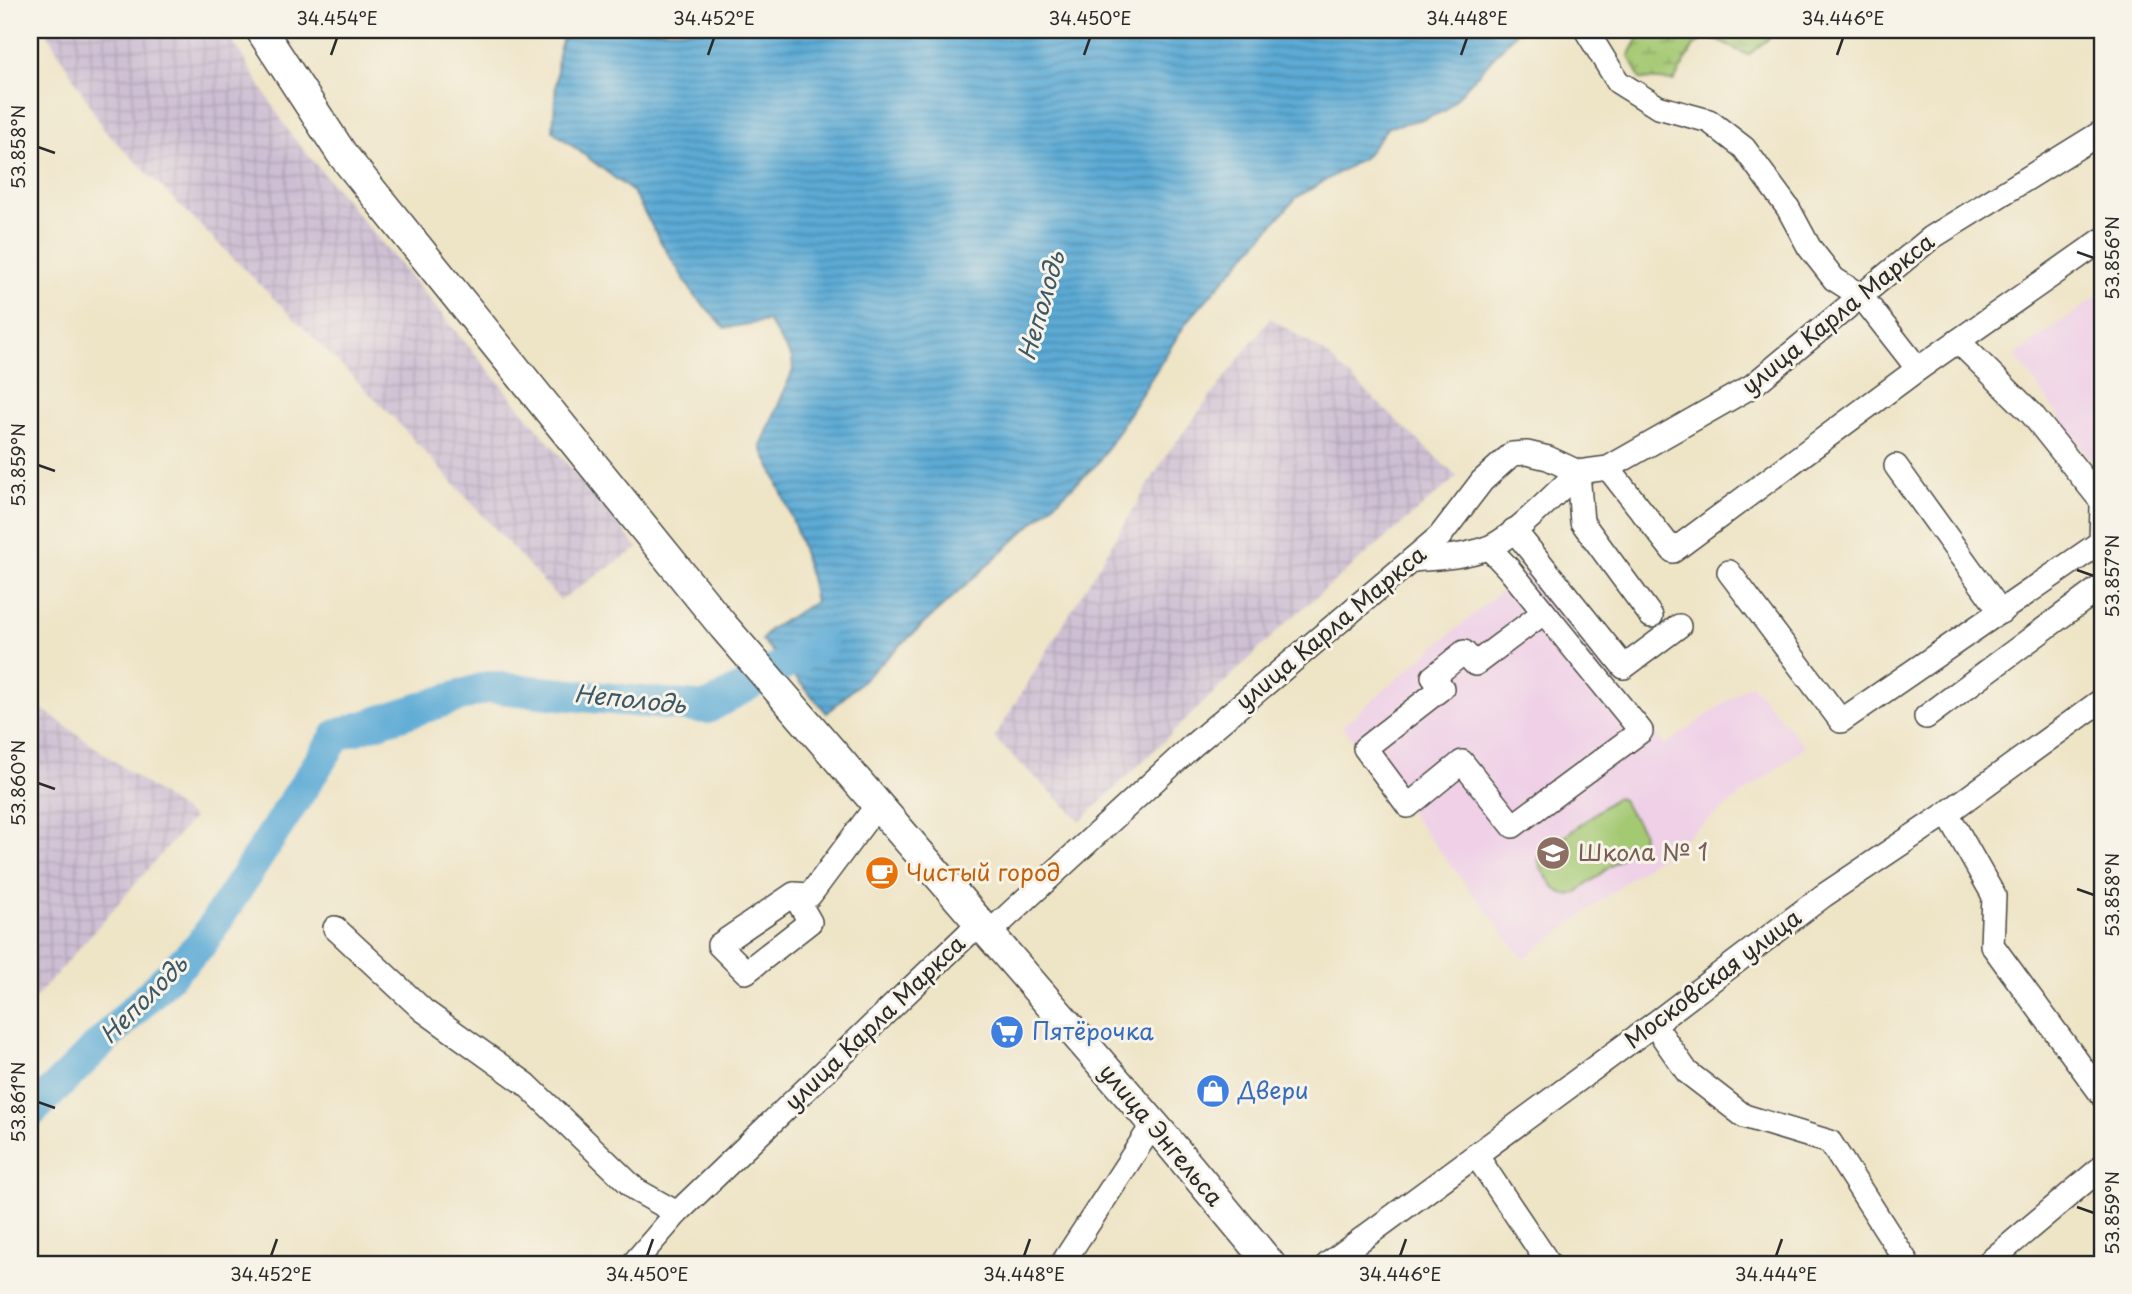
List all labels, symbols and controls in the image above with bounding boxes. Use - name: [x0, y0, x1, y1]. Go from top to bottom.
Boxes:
- text: 34.454°E: [296, 4, 378, 31]
- text: 34.452°E: [673, 4, 755, 31]
- text: 34.450°E: [1048, 4, 1132, 31]
- text: 34.448°E: [1426, 4, 1508, 31]
- text: 34.446°E: [1802, 4, 1884, 31]
- text: 53.858°N: [4, 105, 31, 189]
- text: 53.856°N: [2098, 216, 2125, 300]
- street label: улица Карла Маркса: [1733, 223, 1942, 402]
- water label: Неполодь: [1007, 245, 1073, 364]
- text: 53.859°N: [4, 423, 31, 507]
- text: 53.857°N: [2098, 534, 2125, 618]
- street label: улица Карла Маркса: [1227, 536, 1434, 717]
- water label: Неполодь: [573, 674, 689, 722]
- text: 53.860°N: [4, 740, 31, 826]
- school or university icon: Школа № 1: [1534, 834, 1572, 872]
- place label: Школа № 1: [1578, 834, 1708, 869]
- text: 53.858°N: [2098, 853, 2125, 937]
- cafe icon: Чистый город: [863, 854, 901, 892]
- place label: Чистый город: [906, 854, 1060, 889]
- street label: Московская улица: [1616, 899, 1808, 1056]
- street label: улица Карла Маркса: [776, 926, 973, 1118]
- water label: Неполодь: [90, 945, 196, 1051]
- supermarket icon: Пятёрочка: [988, 1013, 1026, 1051]
- place label: Пятёрочка: [1032, 1013, 1154, 1048]
- street label: улица Энгельса: [1092, 1055, 1233, 1214]
- text: 53.861°N: [4, 1061, 31, 1143]
- shop icon: Двери: [1194, 1072, 1232, 1110]
- place label: Двери: [1237, 1072, 1309, 1107]
- text: 53.859°N: [2098, 1171, 2125, 1255]
- text: 34.452°E: [230, 1260, 312, 1287]
- text: 34.450°E: [605, 1260, 689, 1287]
- text: 34.448°E: [983, 1260, 1065, 1287]
- text: 34.446°E: [1359, 1260, 1441, 1287]
- text: 34.444°E: [1735, 1260, 1817, 1287]

